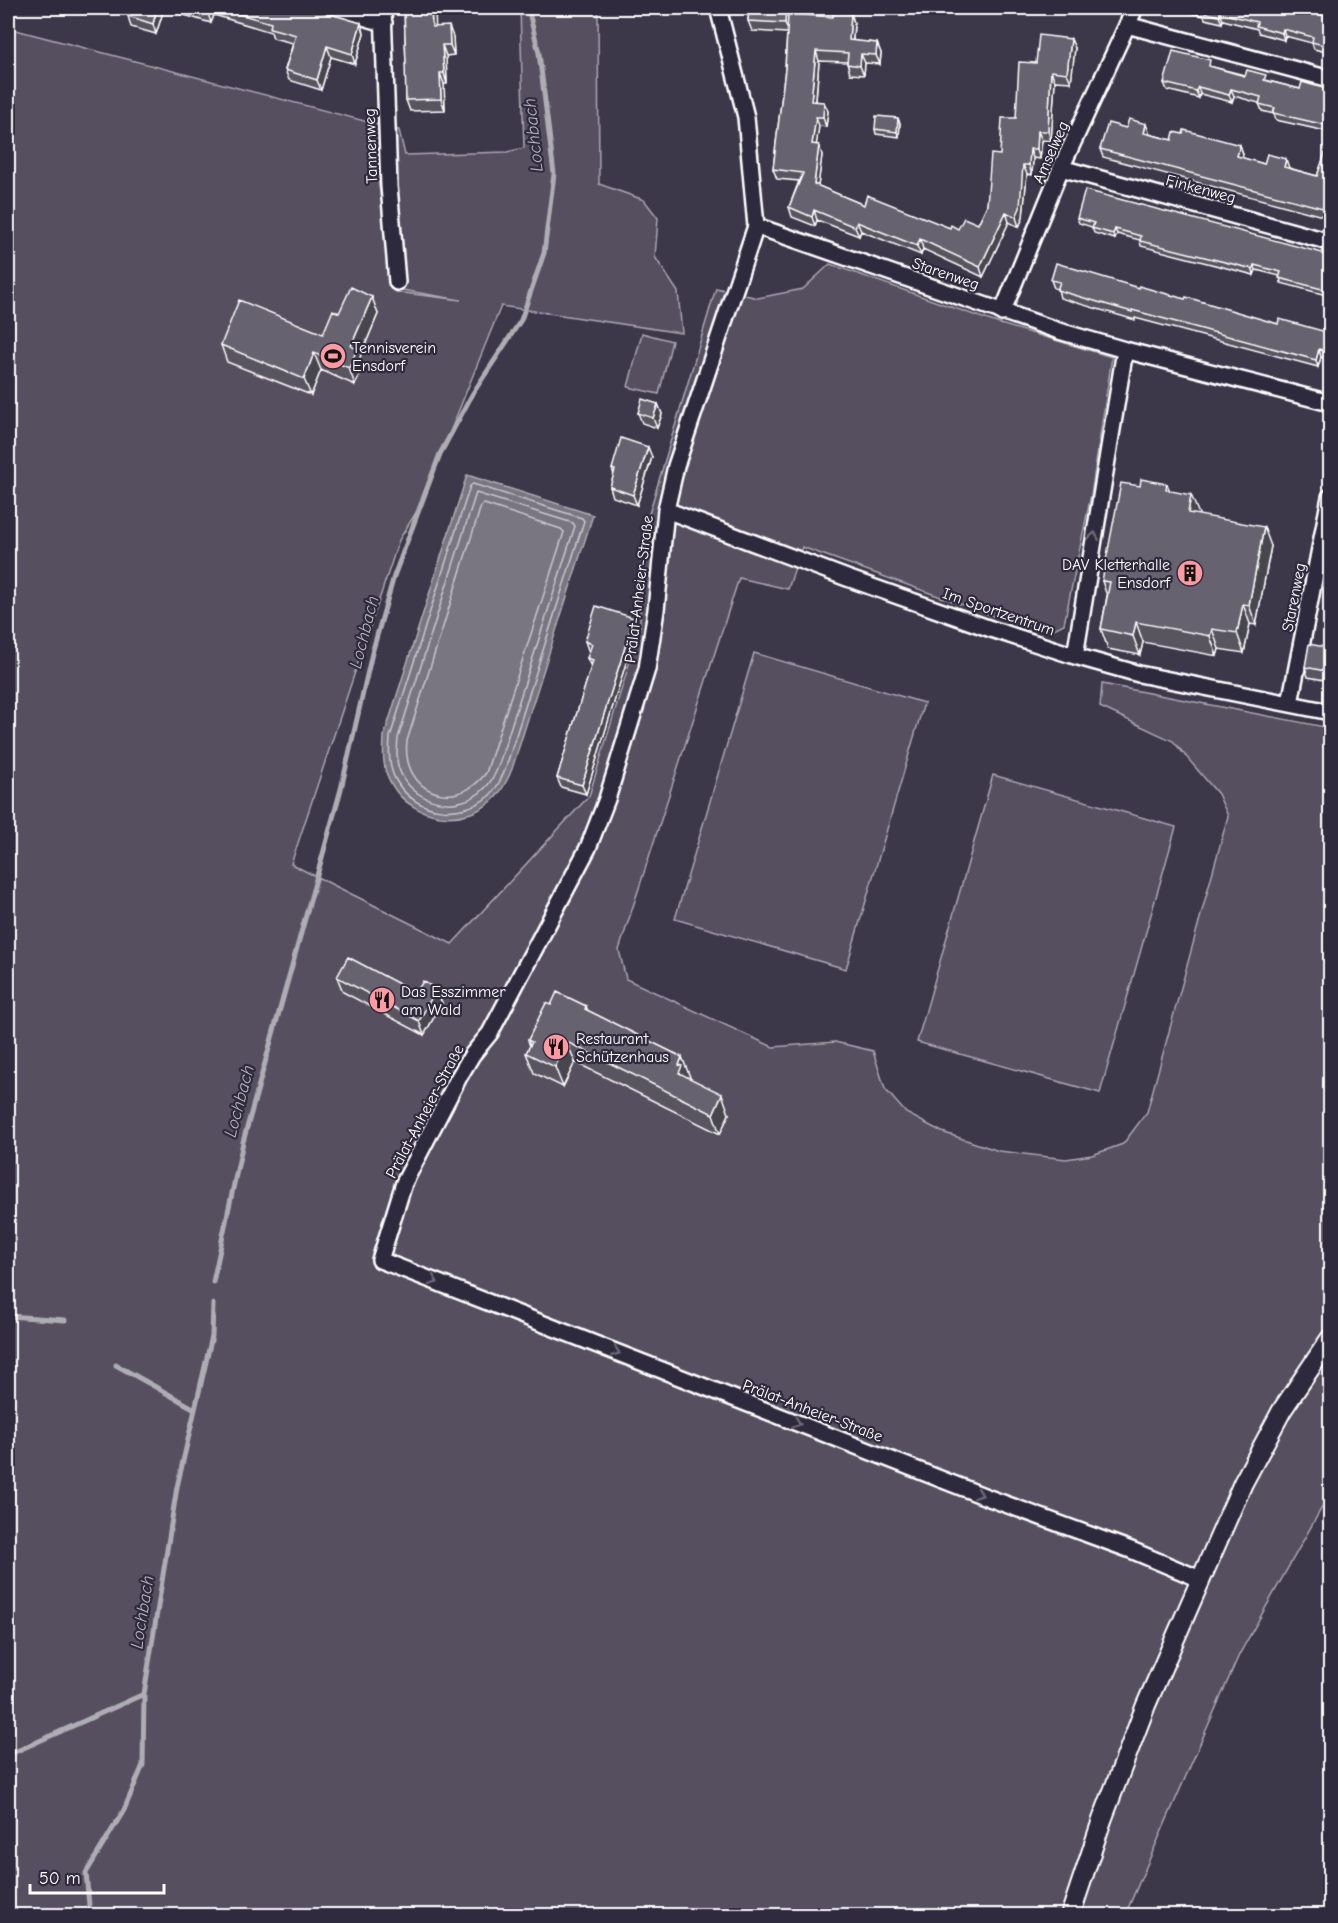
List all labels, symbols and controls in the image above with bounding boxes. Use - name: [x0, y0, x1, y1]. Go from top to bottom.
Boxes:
- water label: Lochbach: [519, 97, 548, 173]
- street label: Tannenweg: [361, 108, 381, 184]
- street label: Amselweg: [1029, 118, 1073, 186]
- street label: Finkenweg: [1164, 171, 1238, 207]
- street label: Starenweg: [910, 254, 982, 294]
- place label: Tennisverein Ensdorf: [352, 339, 436, 375]
- sports icon: Tennisverein Ensdorf: [318, 341, 348, 371]
- street label: Prälat-Anheier-Straße: [621, 514, 657, 664]
- one-way arrow: [1087, 531, 1099, 540]
- place label: DAV Kletterhalle Ensdorf: [1062, 556, 1172, 592]
- building icon: DAV Kletterhalle Ensdorf: [1175, 558, 1205, 588]
- street label: Starenweg: [1278, 561, 1309, 633]
- street label: Im Sportzentrum: [940, 584, 1057, 640]
- water label: Lochbach: [345, 594, 384, 671]
- place label: Das Esszimmer am Wald: [401, 983, 506, 1019]
- restaurant icon: Das Esszimmer am Wald: [367, 985, 397, 1015]
- place label: Restaurant Schützenhaus: [576, 1030, 669, 1066]
- restaurant icon: Restaurant Schützenhaus: [541, 1032, 571, 1062]
- street label: Prälat-Anheier-Straße: [382, 1042, 468, 1181]
- water label: Lochbach: [220, 1063, 259, 1140]
- one-way arrow: [428, 1274, 439, 1286]
- one-way arrow: [610, 1345, 621, 1357]
- street label: Prälat-Anheier-Straße: [740, 1376, 885, 1446]
- one-way arrow: [791, 1416, 802, 1428]
- one-way arrow: [973, 1487, 984, 1499]
- water label: Lochbach: [126, 1574, 159, 1650]
- scale bar: [30, 1857, 164, 1895]
- text: 50 m: [39, 1868, 81, 1889]

